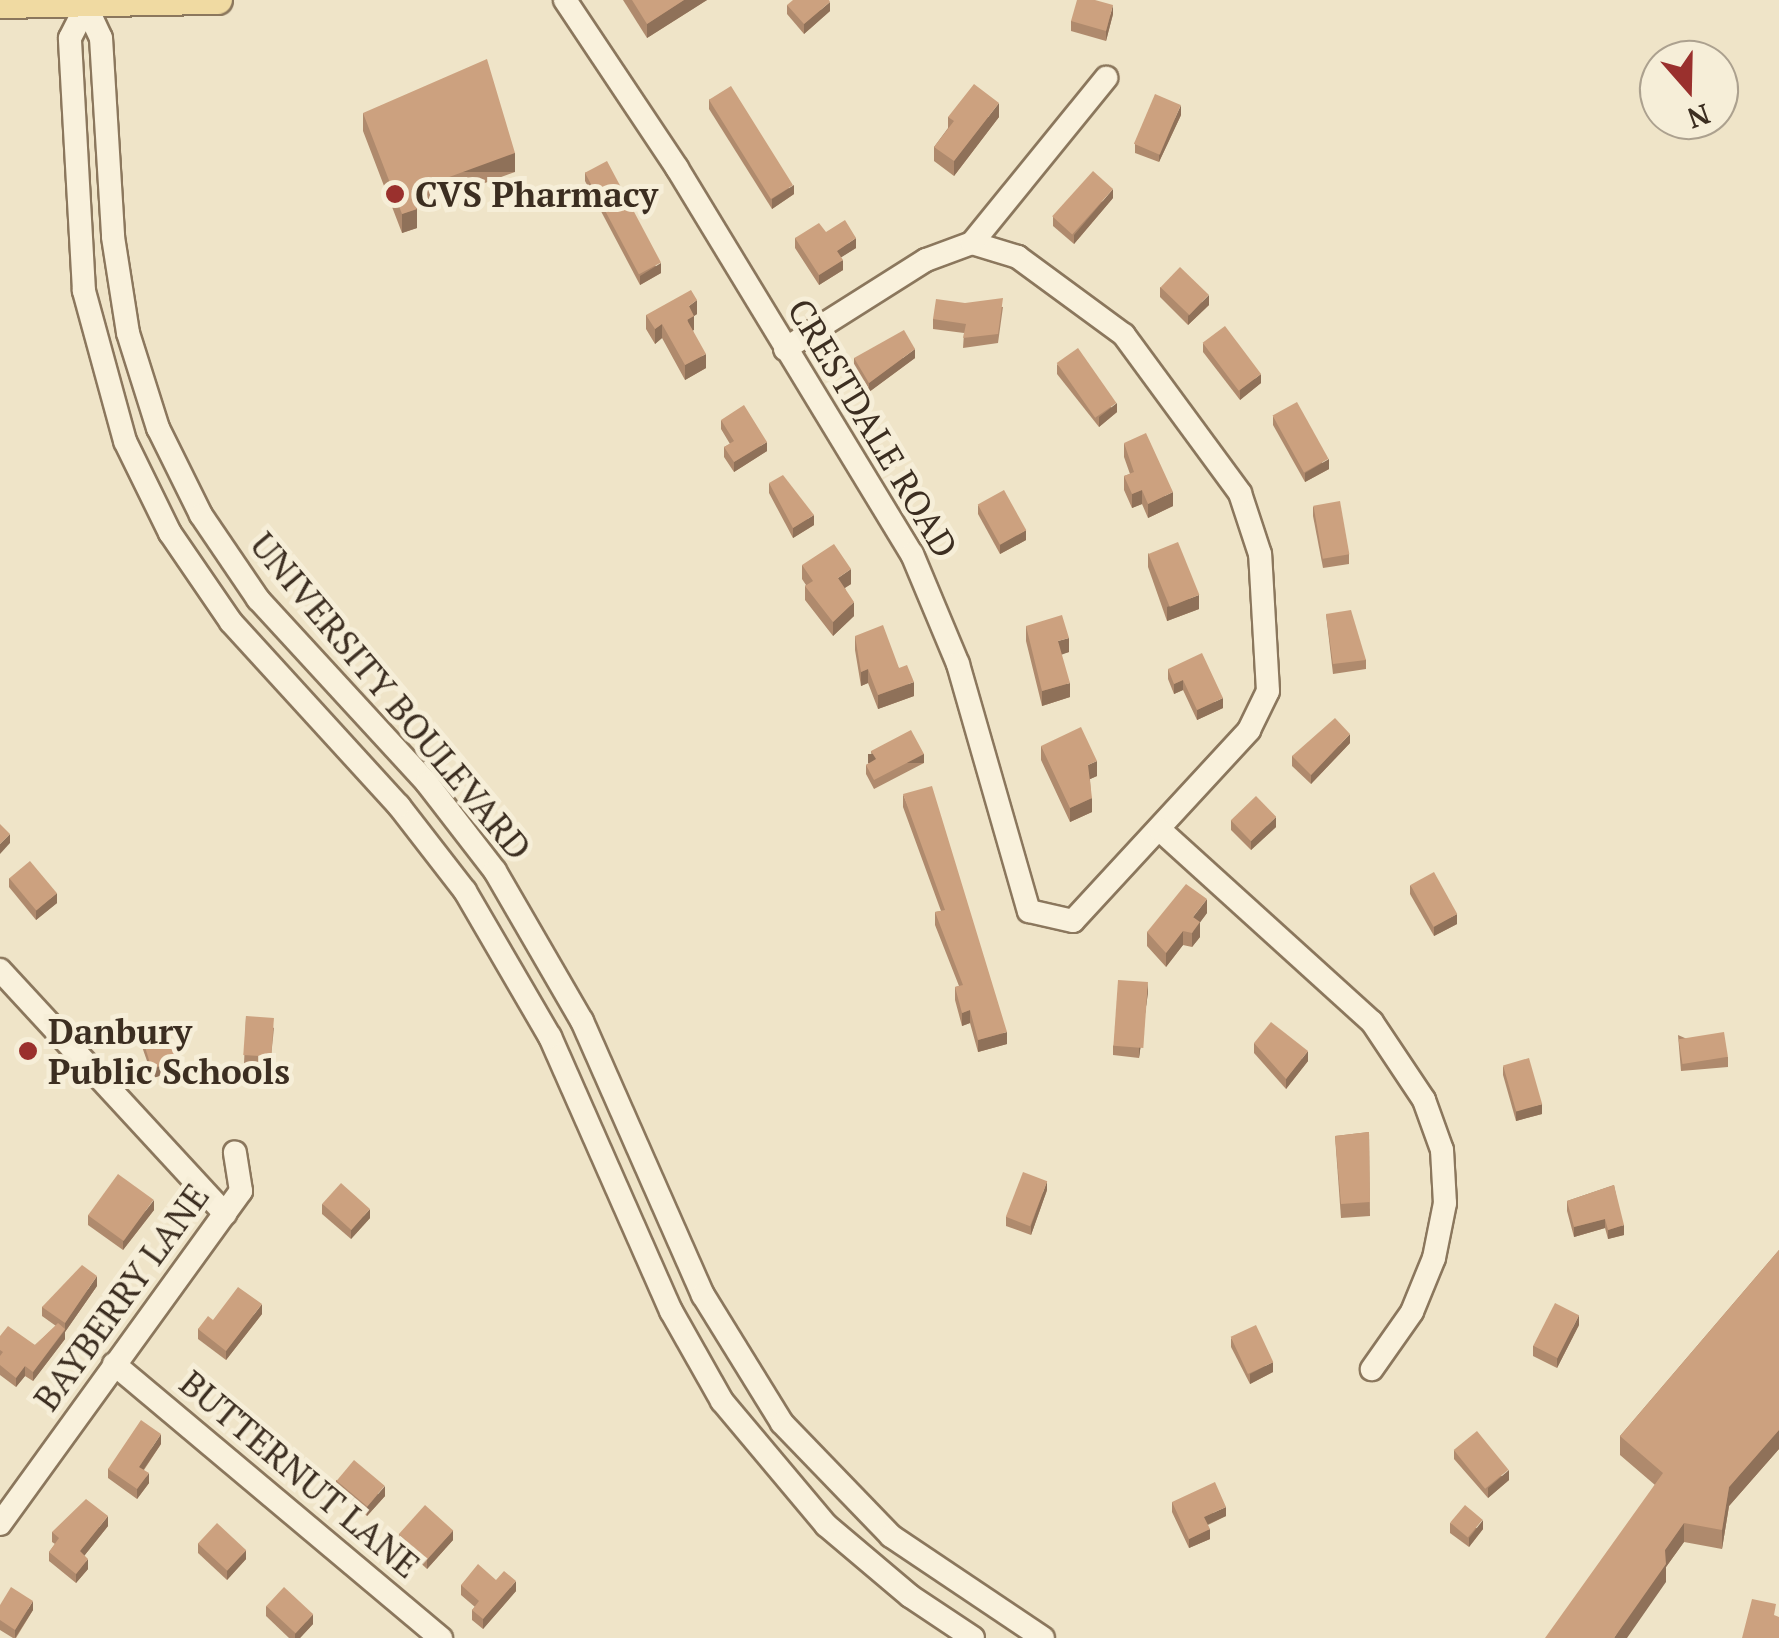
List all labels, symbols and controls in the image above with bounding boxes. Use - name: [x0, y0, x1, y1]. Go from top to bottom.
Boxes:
- north arrow: [1639, 40, 1739, 140]
- text: N: [1682, 96, 1715, 138]
- place label: CVS Pharmacy: [415, 173, 658, 215]
- marker: CVS Pharmacy: [384, 183, 406, 205]
- street label: CRESTDALE ROAD: [779, 291, 967, 565]
- street label: UNIVERSITY BOULEVARD: [242, 524, 540, 868]
- place label: Danbury Public Schools: [48, 1010, 290, 1092]
- marker: Danbury Public Schools: [17, 1040, 39, 1062]
- street label: BAYBERRY LANE: [25, 1176, 217, 1418]
- street label: BUTTERNUT LANE: [172, 1362, 428, 1586]

